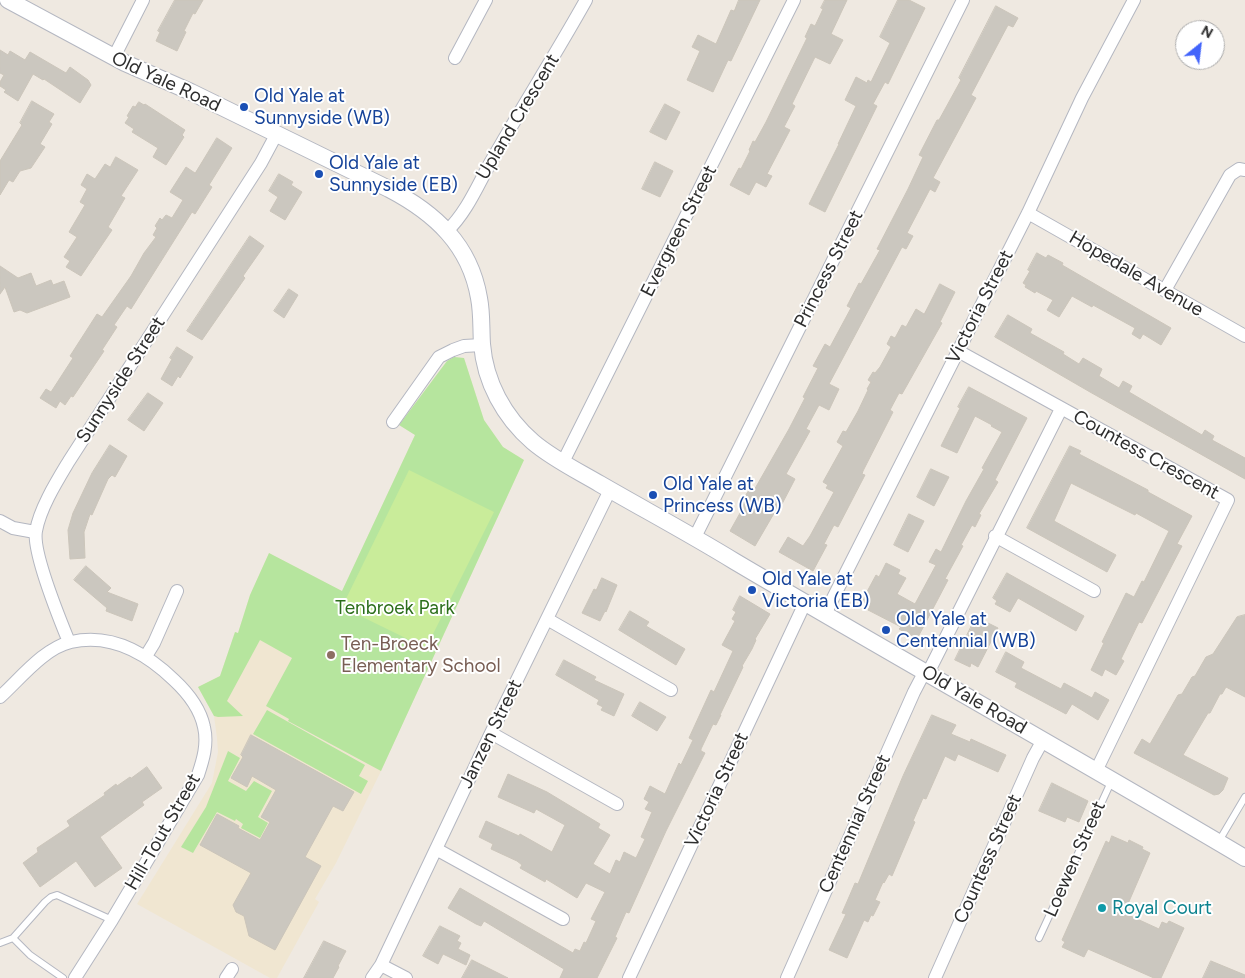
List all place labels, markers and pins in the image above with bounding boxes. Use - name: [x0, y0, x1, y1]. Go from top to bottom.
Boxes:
- place label: Old Yale at Sunnyside (WB): [254, 85, 390, 129]
- marker: Old Yale at Sunnyside (WB): [238, 101, 250, 113]
- place label: Old Yale at Sunnyside (EB): [329, 152, 458, 196]
- marker: Old Yale at Sunnyside (EB): [313, 168, 325, 180]
- place label: Old Yale at Princess (WB): [663, 473, 782, 517]
- marker: Old Yale at Princess (WB): [647, 489, 659, 501]
- place label: Old Yale at Victoria (EB): [762, 568, 869, 612]
- marker: Old Yale at Victoria (EB): [746, 584, 758, 596]
- place label: Old Yale at Centennial (WB): [896, 608, 1036, 652]
- marker: Old Yale at Centennial (WB): [880, 624, 892, 636]
- place label: Ten-Broeck Elementary School: [341, 633, 501, 677]
- marker: Ten-Broeck Elementary School: [325, 649, 337, 661]
- place label: Royal Court: [1112, 897, 1212, 919]
- marker: Royal Court: [1096, 902, 1108, 914]

